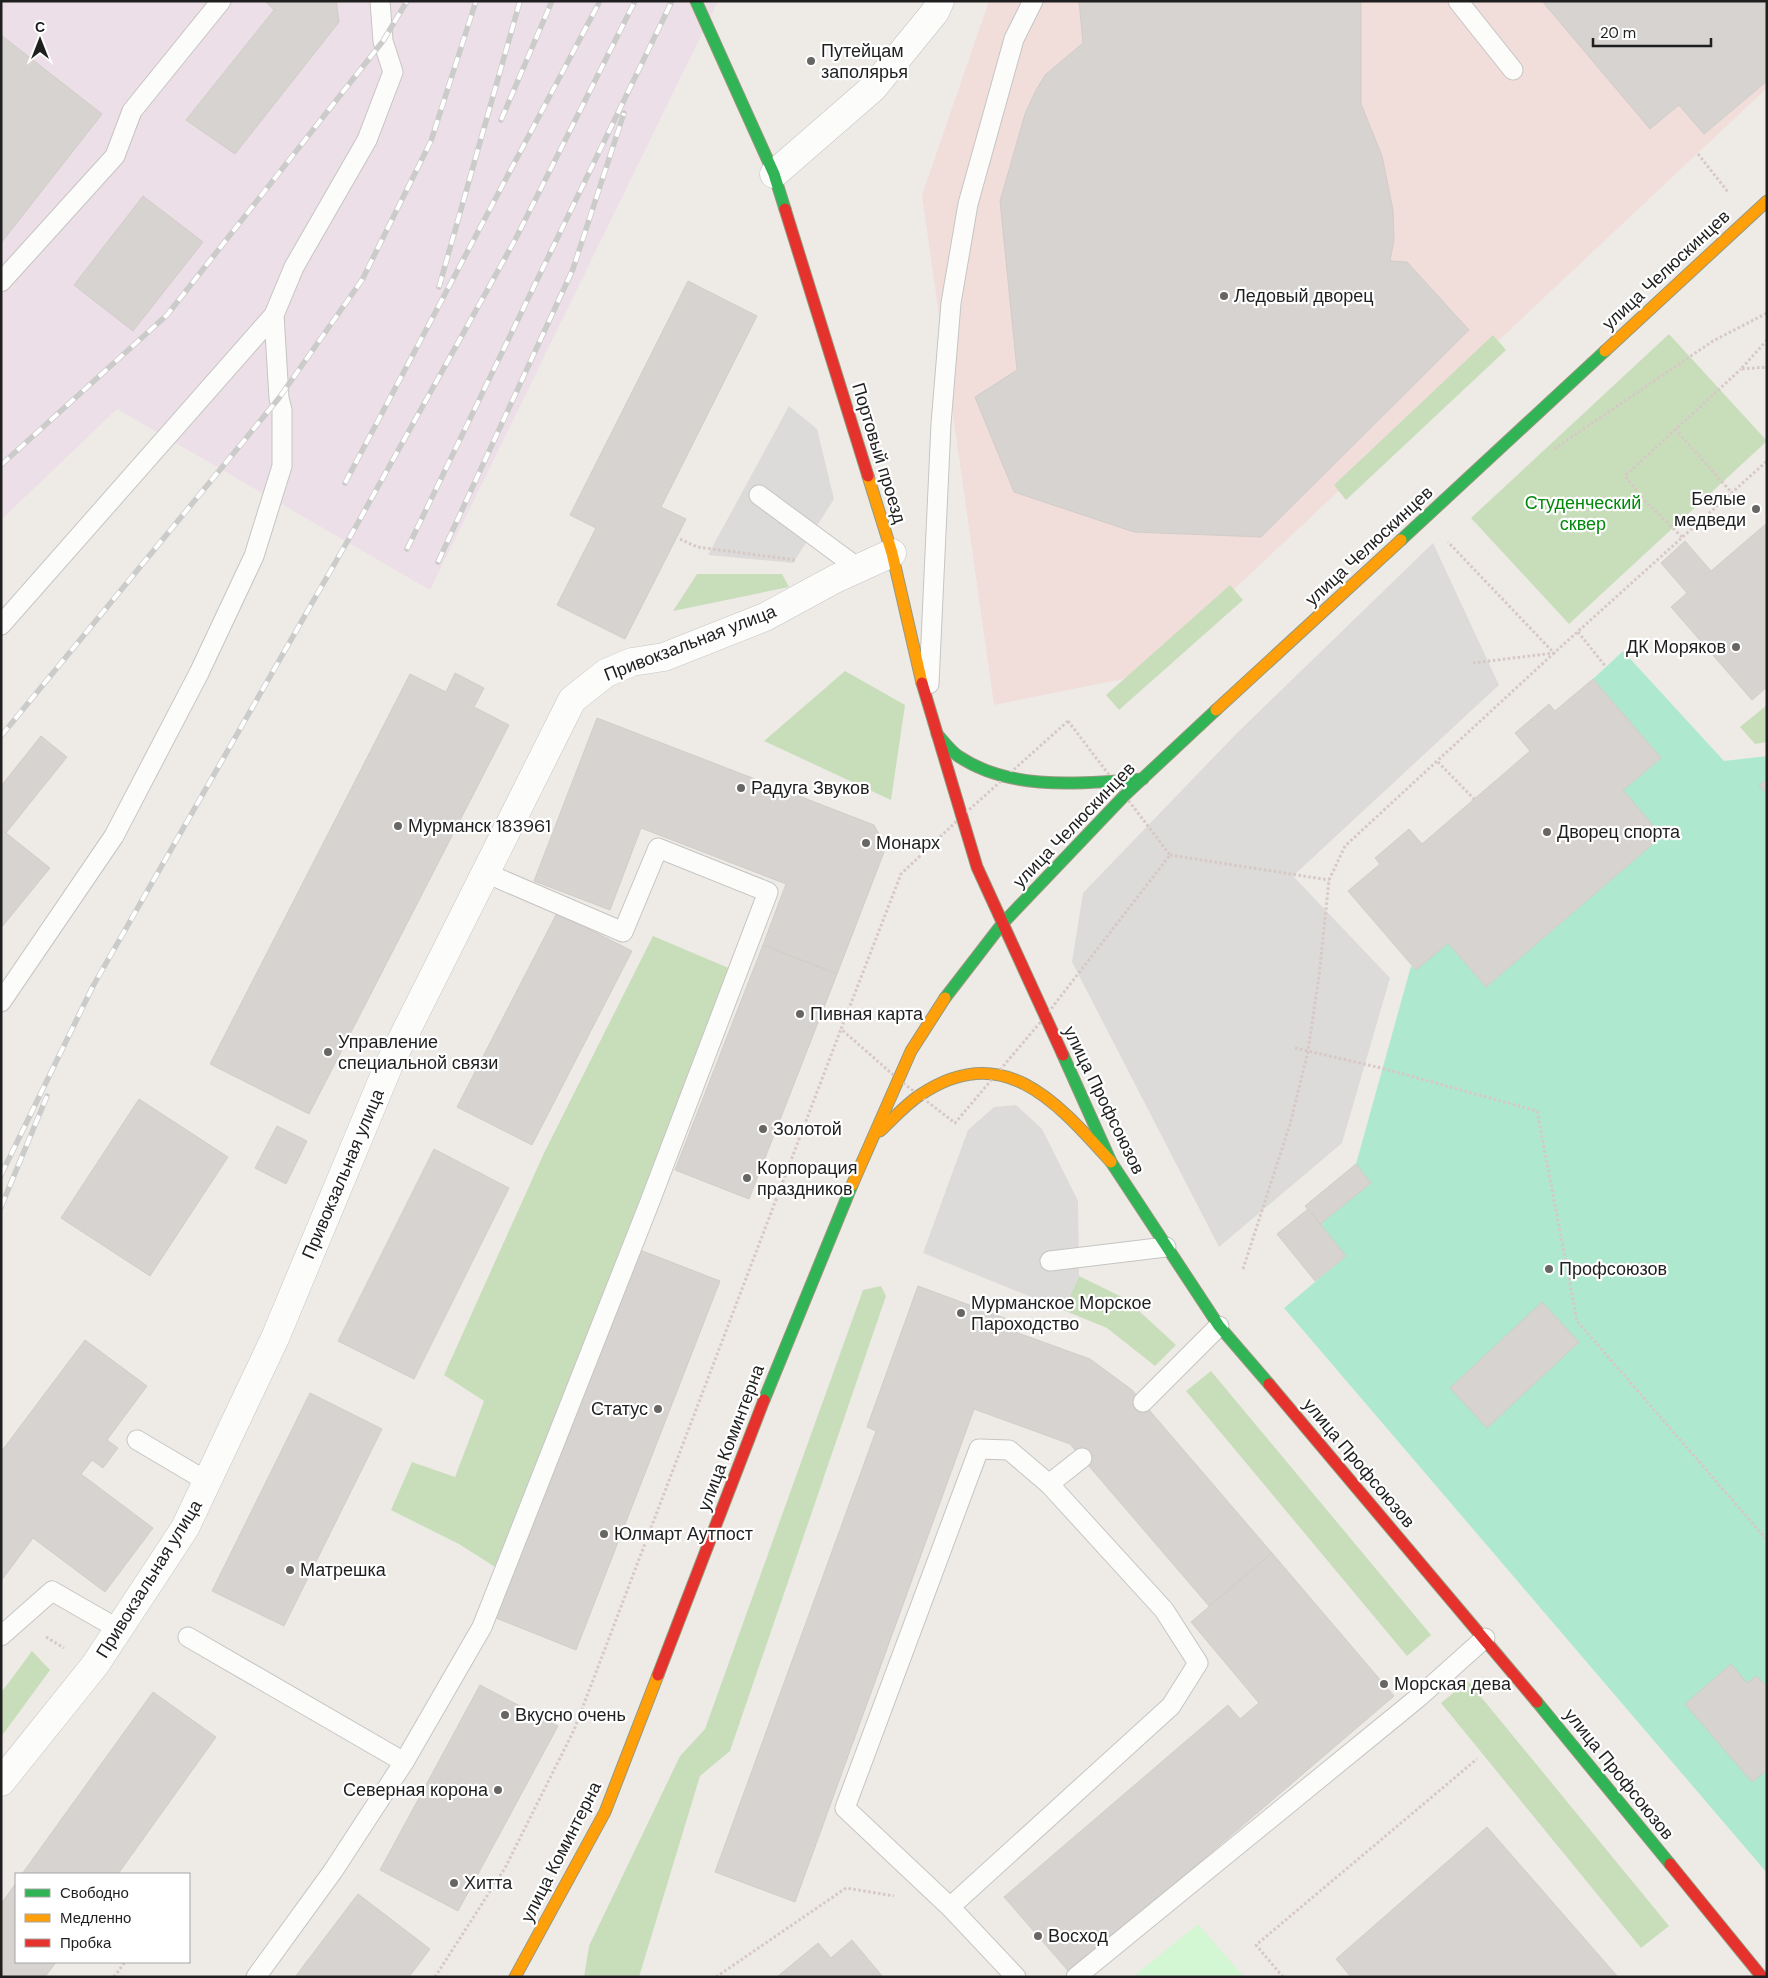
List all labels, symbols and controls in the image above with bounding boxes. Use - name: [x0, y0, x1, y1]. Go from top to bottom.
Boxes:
- north arrow: [15, 15, 65, 65]
- scale bar: [1593, 15, 1710, 47]
- text: С: [35, 18, 45, 36]
- text: 20 m: [1600, 23, 1636, 43]
- place label: Путейцам заполярья: [821, 39, 908, 84]
- marker: Путейцам заполярья: [805, 55, 817, 67]
- street label: улица Челюскинцев: [1597, 205, 1735, 335]
- place label: Ледовый дворец: [1234, 284, 1374, 308]
- marker: Ледовый дворец: [1218, 290, 1230, 302]
- street label: Портовый проезд: [846, 380, 912, 527]
- street label: улица Челюскинцев: [1300, 481, 1438, 611]
- place label: Белые медведи: [1674, 487, 1746, 532]
- park label: Студенческий сквер: [1525, 491, 1641, 536]
- marker: Белые медведи: [1750, 503, 1762, 515]
- street label: Привокзальная улица: [600, 599, 780, 687]
- place label: ДК Моряков: [1626, 635, 1726, 659]
- marker: ДК Моряков: [1730, 641, 1742, 653]
- street label: улица Челюскинцев: [1008, 757, 1140, 893]
- place label: Радуга Звуков: [751, 776, 870, 800]
- marker: Радуга Звуков: [735, 782, 747, 794]
- place label: Мурманск 183961: [408, 814, 551, 838]
- marker: Мурманск 183961: [392, 820, 404, 832]
- place label: Дворец спорта: [1557, 820, 1681, 844]
- marker: Дворец спорта: [1541, 826, 1553, 838]
- place label: Монарх: [876, 831, 940, 855]
- marker: Монарх: [860, 837, 872, 849]
- place label: Пивная карта: [810, 1002, 924, 1026]
- marker: Пивная карта: [794, 1008, 806, 1020]
- street label: улица Профсоюзов: [1058, 1022, 1150, 1178]
- place label: Управление специальной связи: [338, 1030, 498, 1075]
- marker: Управление специальной связи: [322, 1046, 334, 1058]
- street label: Привокзальная улица: [296, 1084, 390, 1263]
- place label: Золотой: [773, 1117, 842, 1141]
- marker: Золотой: [757, 1123, 769, 1135]
- place label: Корпорация праздников: [757, 1156, 857, 1201]
- marker: Корпорация праздников: [741, 1172, 753, 1184]
- place label: Профсоюзов: [1559, 1257, 1667, 1281]
- marker: Профсоюзов: [1543, 1263, 1555, 1275]
- place label: Мурманское Морское Пароходство: [971, 1291, 1152, 1336]
- marker: Мурманское Морское Пароходство: [955, 1307, 967, 1319]
- street label: улица Коминтерна: [692, 1360, 770, 1515]
- street label: улица Профсоюзов: [1298, 1393, 1420, 1533]
- place label: Статус: [591, 1397, 648, 1421]
- marker: Статус: [652, 1403, 664, 1415]
- street label: Привокзальная улица: [90, 1494, 208, 1663]
- place label: Юлмарт Аутпост: [614, 1522, 753, 1546]
- marker: Юлмарт Аутпост: [598, 1528, 610, 1540]
- place label: Матрешка: [300, 1558, 387, 1582]
- marker: Матрешка: [284, 1564, 296, 1576]
- place label: Морская дева: [1394, 1672, 1512, 1696]
- marker: Морская дева: [1378, 1678, 1390, 1690]
- place label: Вкусно очень: [515, 1703, 626, 1727]
- street label: улица Профсоюзов: [1559, 1703, 1679, 1845]
- marker: Вкусно очень: [499, 1709, 511, 1721]
- street label: улица Коминтерна: [515, 1777, 607, 1927]
- place label: Северная корона: [343, 1778, 489, 1802]
- marker: Северная корона: [492, 1784, 504, 1796]
- place label: Хитта: [464, 1871, 513, 1895]
- legend: [15, 1873, 190, 1963]
- marker: Хитта: [448, 1877, 460, 1889]
- text: Свободно: [60, 1883, 129, 1903]
- text: Медленно: [60, 1908, 131, 1928]
- place label: Восход: [1048, 1924, 1108, 1948]
- marker: Восход: [1032, 1930, 1044, 1942]
- text: Пробка: [60, 1933, 112, 1953]

